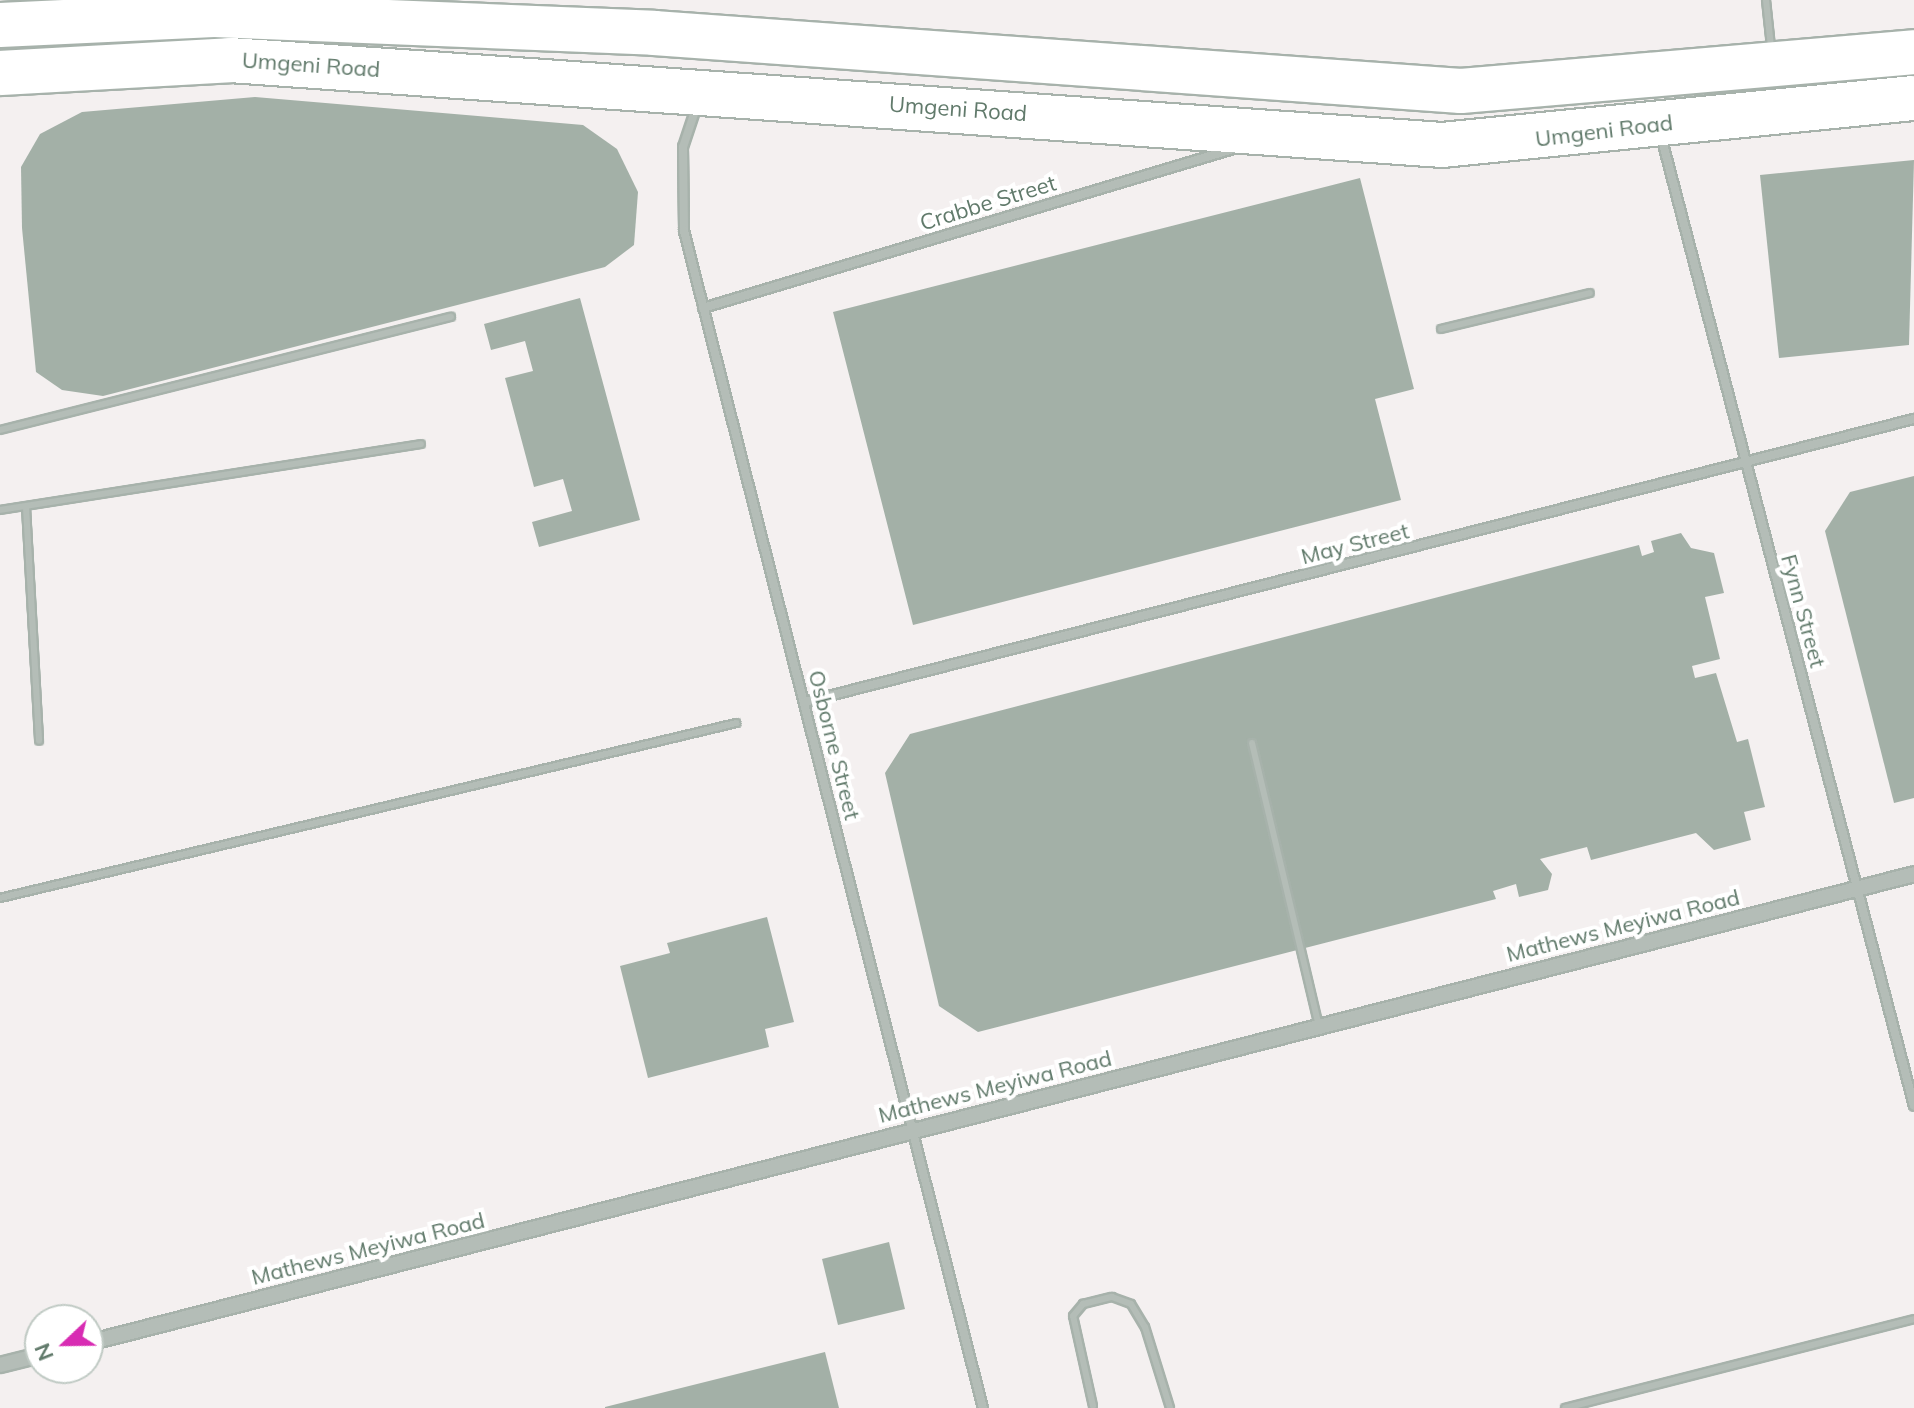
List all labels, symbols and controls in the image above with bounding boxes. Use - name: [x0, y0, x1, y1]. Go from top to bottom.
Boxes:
- street label: Umgeni Road: [241, 47, 381, 83]
- street label: Umgeni Road: [888, 91, 1028, 127]
- street label: Umgeni Road: [1534, 109, 1674, 153]
- street label: Crabbe Street: [917, 170, 1059, 236]
- street label: May Street: [1298, 518, 1412, 570]
- street label: Fynn Street: [1775, 551, 1831, 671]
- street label: Osborne Street: [803, 668, 865, 822]
- street label: Mathews Meyiwa Road: [1504, 884, 1742, 968]
- street label: Mathews Meyiwa Road: [876, 1045, 1114, 1129]
- street label: Mathews Meyiwa Road: [249, 1207, 487, 1291]
- north arrow: [24, 1304, 104, 1384]
- text: N: [28, 1339, 60, 1365]

